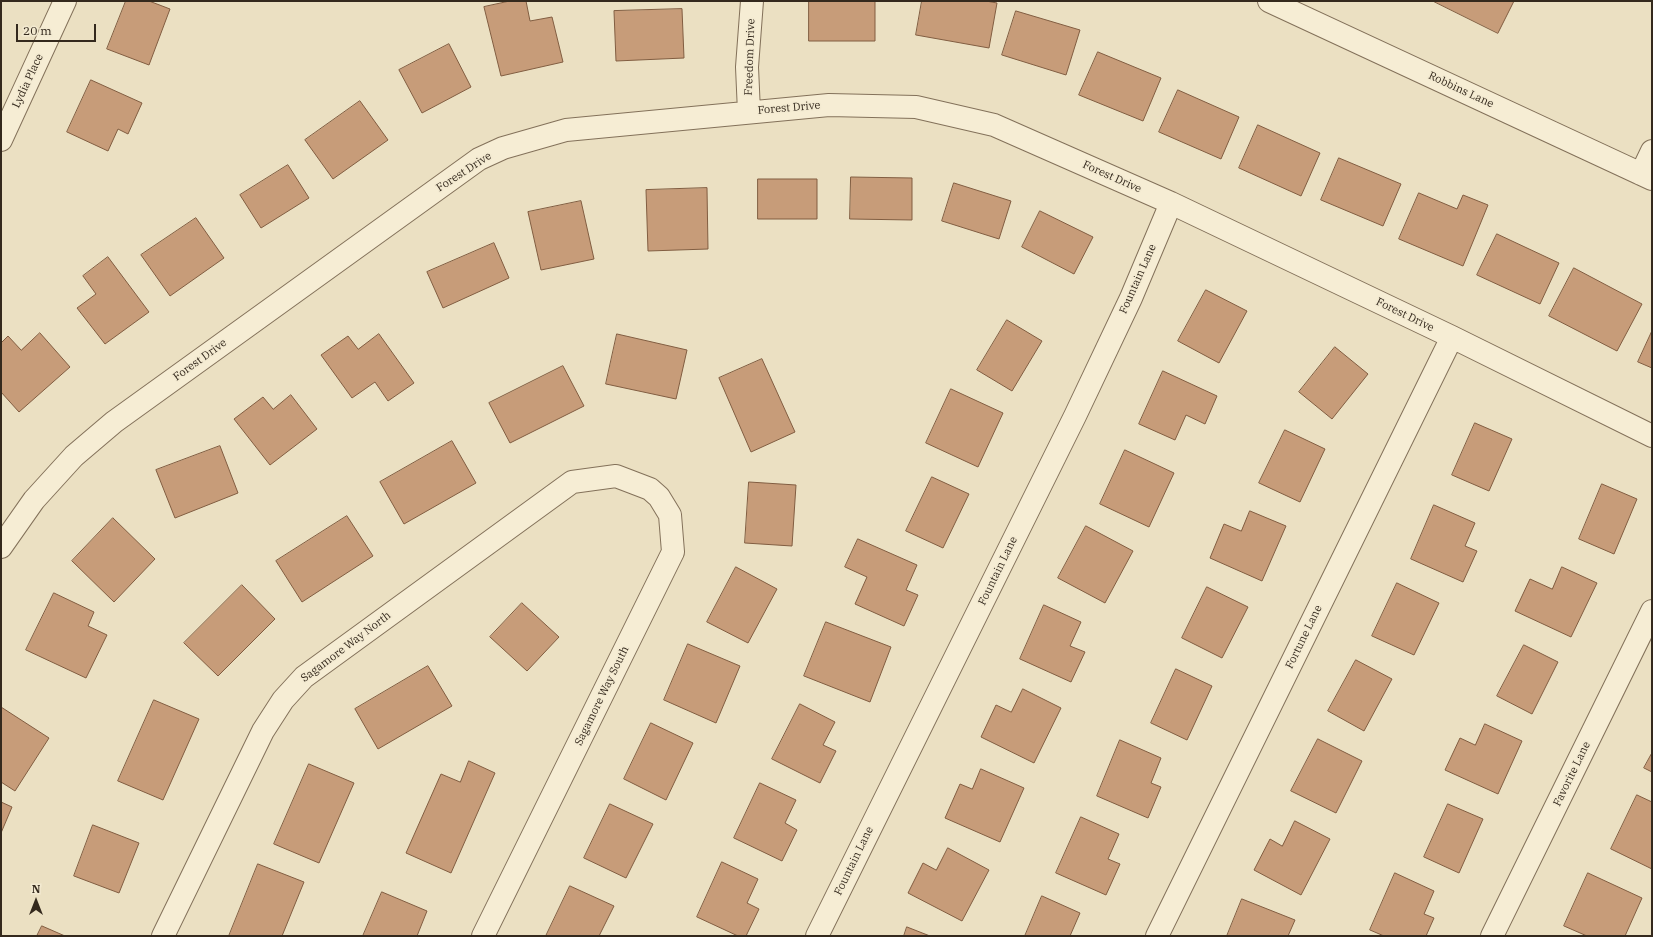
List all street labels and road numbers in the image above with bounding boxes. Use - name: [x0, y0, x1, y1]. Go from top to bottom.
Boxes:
- street label: Freedom Drive: [742, 18, 758, 96]
- street label: Lydia Place: [10, 52, 46, 110]
- street label: Robbins Lane: [1426, 69, 1496, 111]
- street label: Forest Drive: [757, 99, 821, 117]
- street label: Forest Drive: [434, 149, 494, 195]
- street label: Forest Drive: [1081, 158, 1143, 196]
- street label: Fountain Lane: [1117, 242, 1159, 316]
- street label: Forest Drive: [1374, 295, 1436, 335]
- street label: Forest Drive: [171, 336, 229, 384]
- street label: Fountain Lane: [976, 534, 1020, 608]
- street label: Fortune Lane: [1283, 603, 1325, 671]
- street label: Sagamore Way North: [298, 609, 394, 685]
- street label: Sagamore Way South: [572, 644, 632, 748]
- street label: Favorite Lane: [1551, 739, 1593, 809]
- street label: Fountain Lane: [832, 824, 876, 898]

